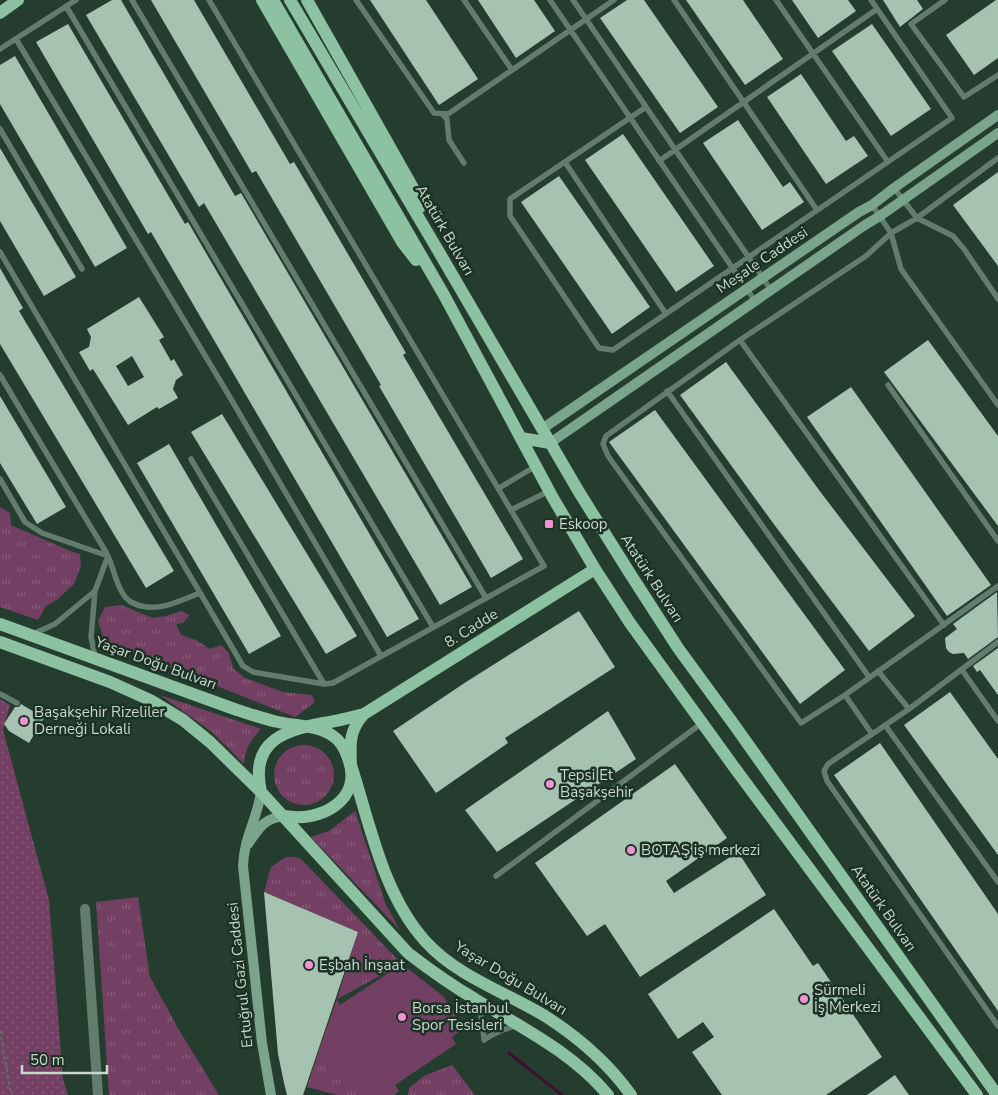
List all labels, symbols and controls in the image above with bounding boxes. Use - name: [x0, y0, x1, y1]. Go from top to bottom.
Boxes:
- street label: Atatürk Bulvarı: [411, 181, 479, 279]
- street label: Meşale Caddesi: [712, 222, 812, 298]
- place label: Eskoop: [559, 514, 608, 534]
- marker: Eskoop: [543, 518, 555, 530]
- street label: Atatürk Bulvarı: [616, 530, 688, 626]
- street label: 8. Cadde: [440, 604, 502, 652]
- street label: Yaşar Doğu Bulvarı: [92, 631, 220, 694]
- place label: Başakşehir Rizeliler Derneği Lokali: [34, 702, 166, 739]
- marker: Başakşehir Rizeliler Derneği Lokali: [18, 715, 30, 727]
- place label: Tepsi Et Başakşehir: [560, 765, 634, 802]
- marker: Tepsi Et Başakşehir: [544, 778, 556, 790]
- place label: BOTAŞ iş merkezi: [641, 840, 760, 860]
- marker: BOTAŞ iş merkezi: [625, 844, 637, 856]
- street label: Atatürk Bulvarı: [847, 861, 921, 955]
- street label: Ertuğrul Gazi Caddesi: [222, 901, 258, 1049]
- street label: Yaşar Doğu Bulvarı: [450, 936, 571, 1020]
- place label: Eşbah İnşaat: [319, 955, 405, 975]
- marker: Eşbah İnşaat: [303, 959, 315, 971]
- place label: Sürmeli İş Merkezi: [814, 980, 881, 1017]
- marker: Sürmeli İş Merkezi: [798, 993, 810, 1005]
- place label: Borsa İstanbul Spor Tesisleri: [412, 998, 510, 1035]
- marker: Borsa İstanbul Spor Tesisleri: [396, 1011, 408, 1023]
- scale bar: [22, 1042, 108, 1074]
- text: 50 m: [30, 1050, 65, 1070]

